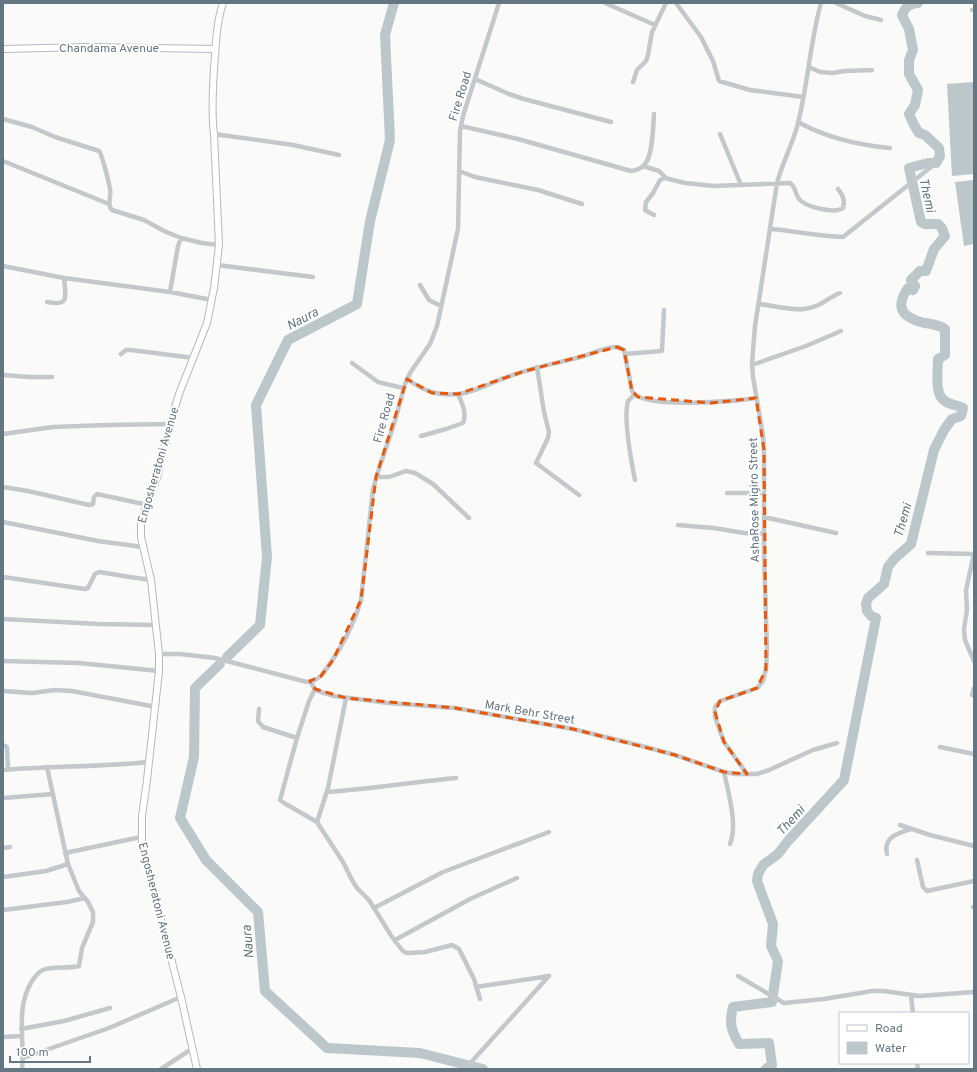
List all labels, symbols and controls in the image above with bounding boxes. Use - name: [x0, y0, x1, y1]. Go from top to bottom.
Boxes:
- street label: Chandama Avenue: [59, 41, 159, 57]
- street label: Fire Road: [446, 69, 476, 123]
- water label: Themi: [914, 177, 938, 215]
- water label: Naura: [284, 305, 322, 335]
- street label: Fire Road: [370, 391, 400, 445]
- street label: Engosheratoni Avenue: [135, 405, 183, 525]
- street label: AshaRose Migiro Street: [746, 437, 764, 563]
- water label: Themi: [891, 501, 917, 540]
- street label: Mark Behr Street: [483, 697, 576, 729]
- water label: Themi: [774, 802, 810, 840]
- street label: Engosheratoni Avenue: [134, 841, 178, 962]
- water label: Naura: [240, 924, 258, 959]
- legend: [839, 1012, 969, 1064]
- text: Road: [875, 1021, 903, 1037]
- scale bar: [10, 1038, 90, 1064]
- text: Water: [875, 1041, 907, 1057]
- text: 100 m: [16, 1045, 49, 1061]

